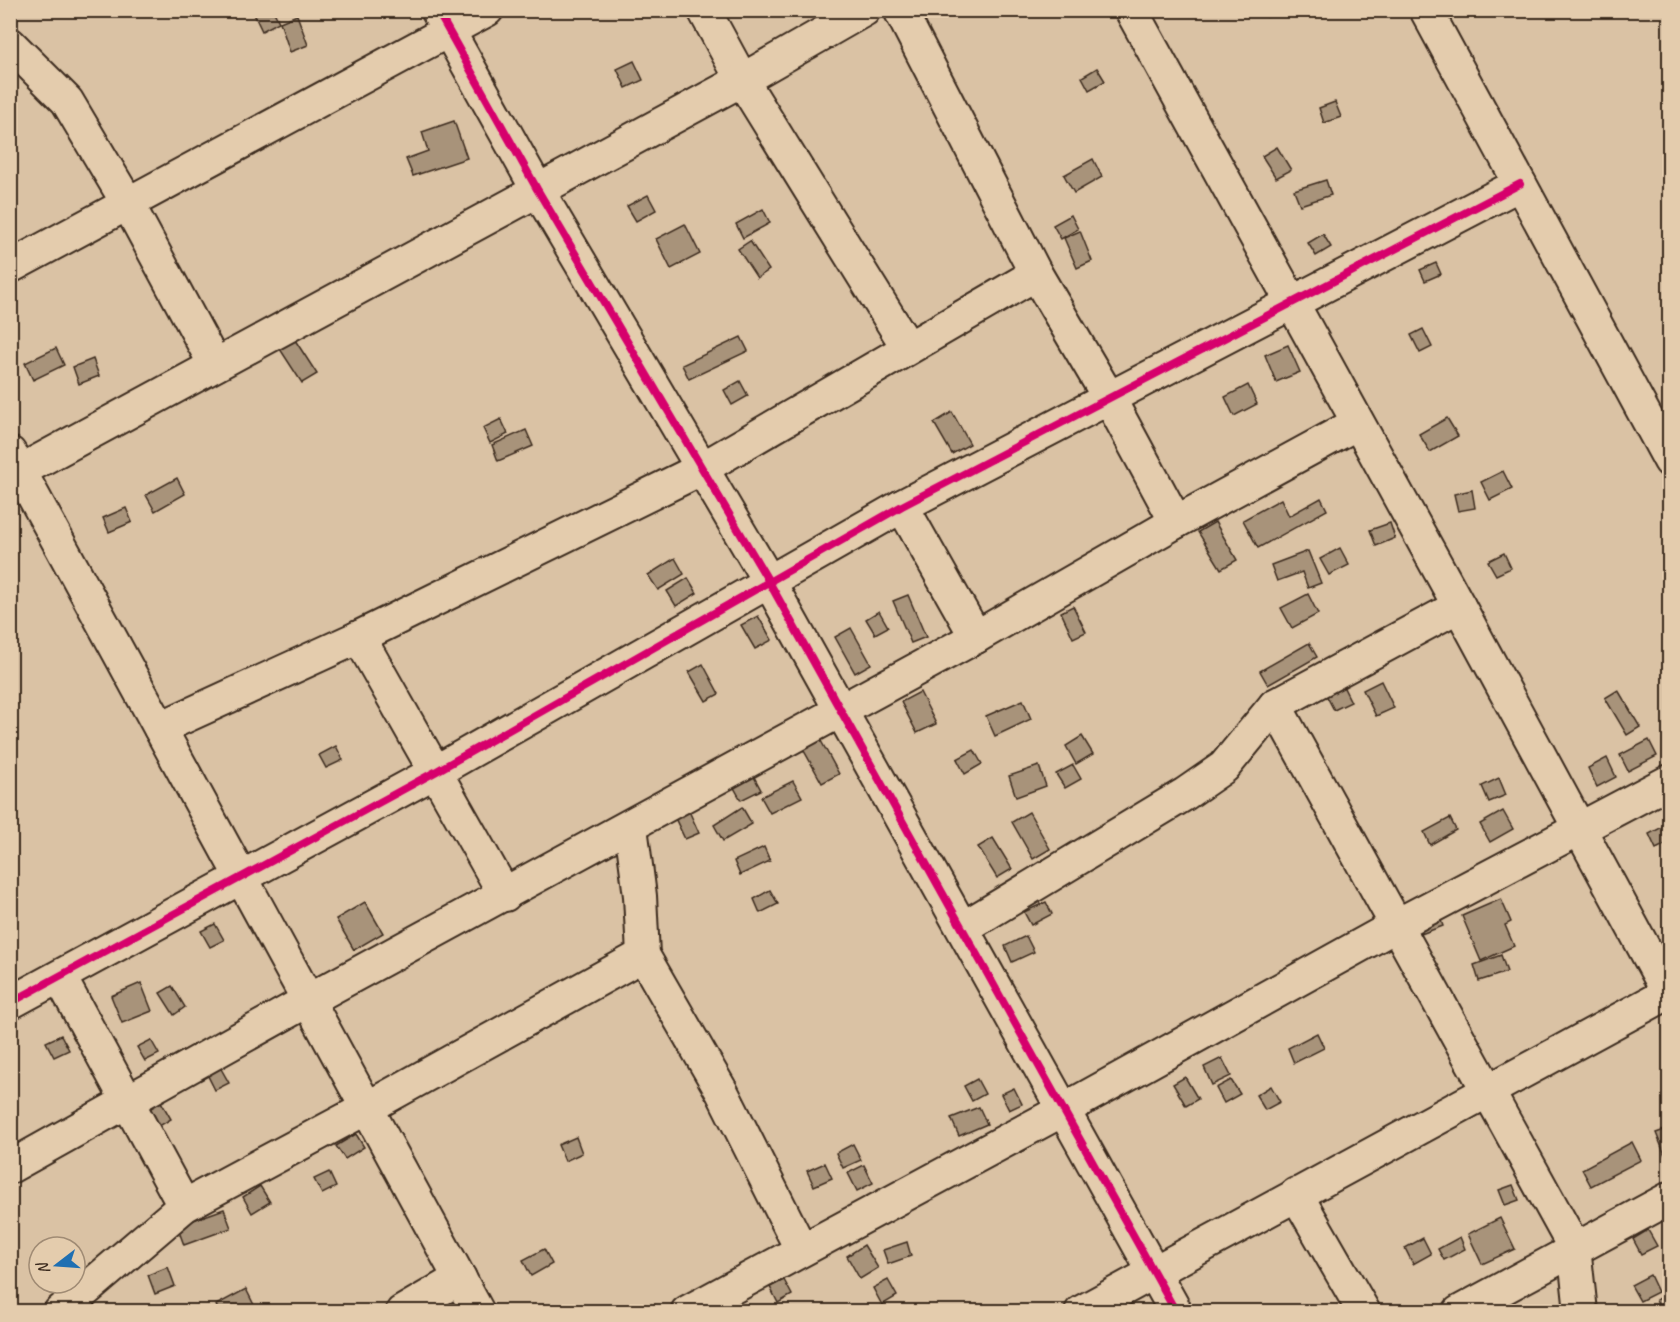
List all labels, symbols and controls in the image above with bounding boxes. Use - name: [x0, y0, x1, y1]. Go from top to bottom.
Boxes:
- north arrow: [27, 1235, 87, 1295]
- text: N: [32, 1258, 55, 1277]

